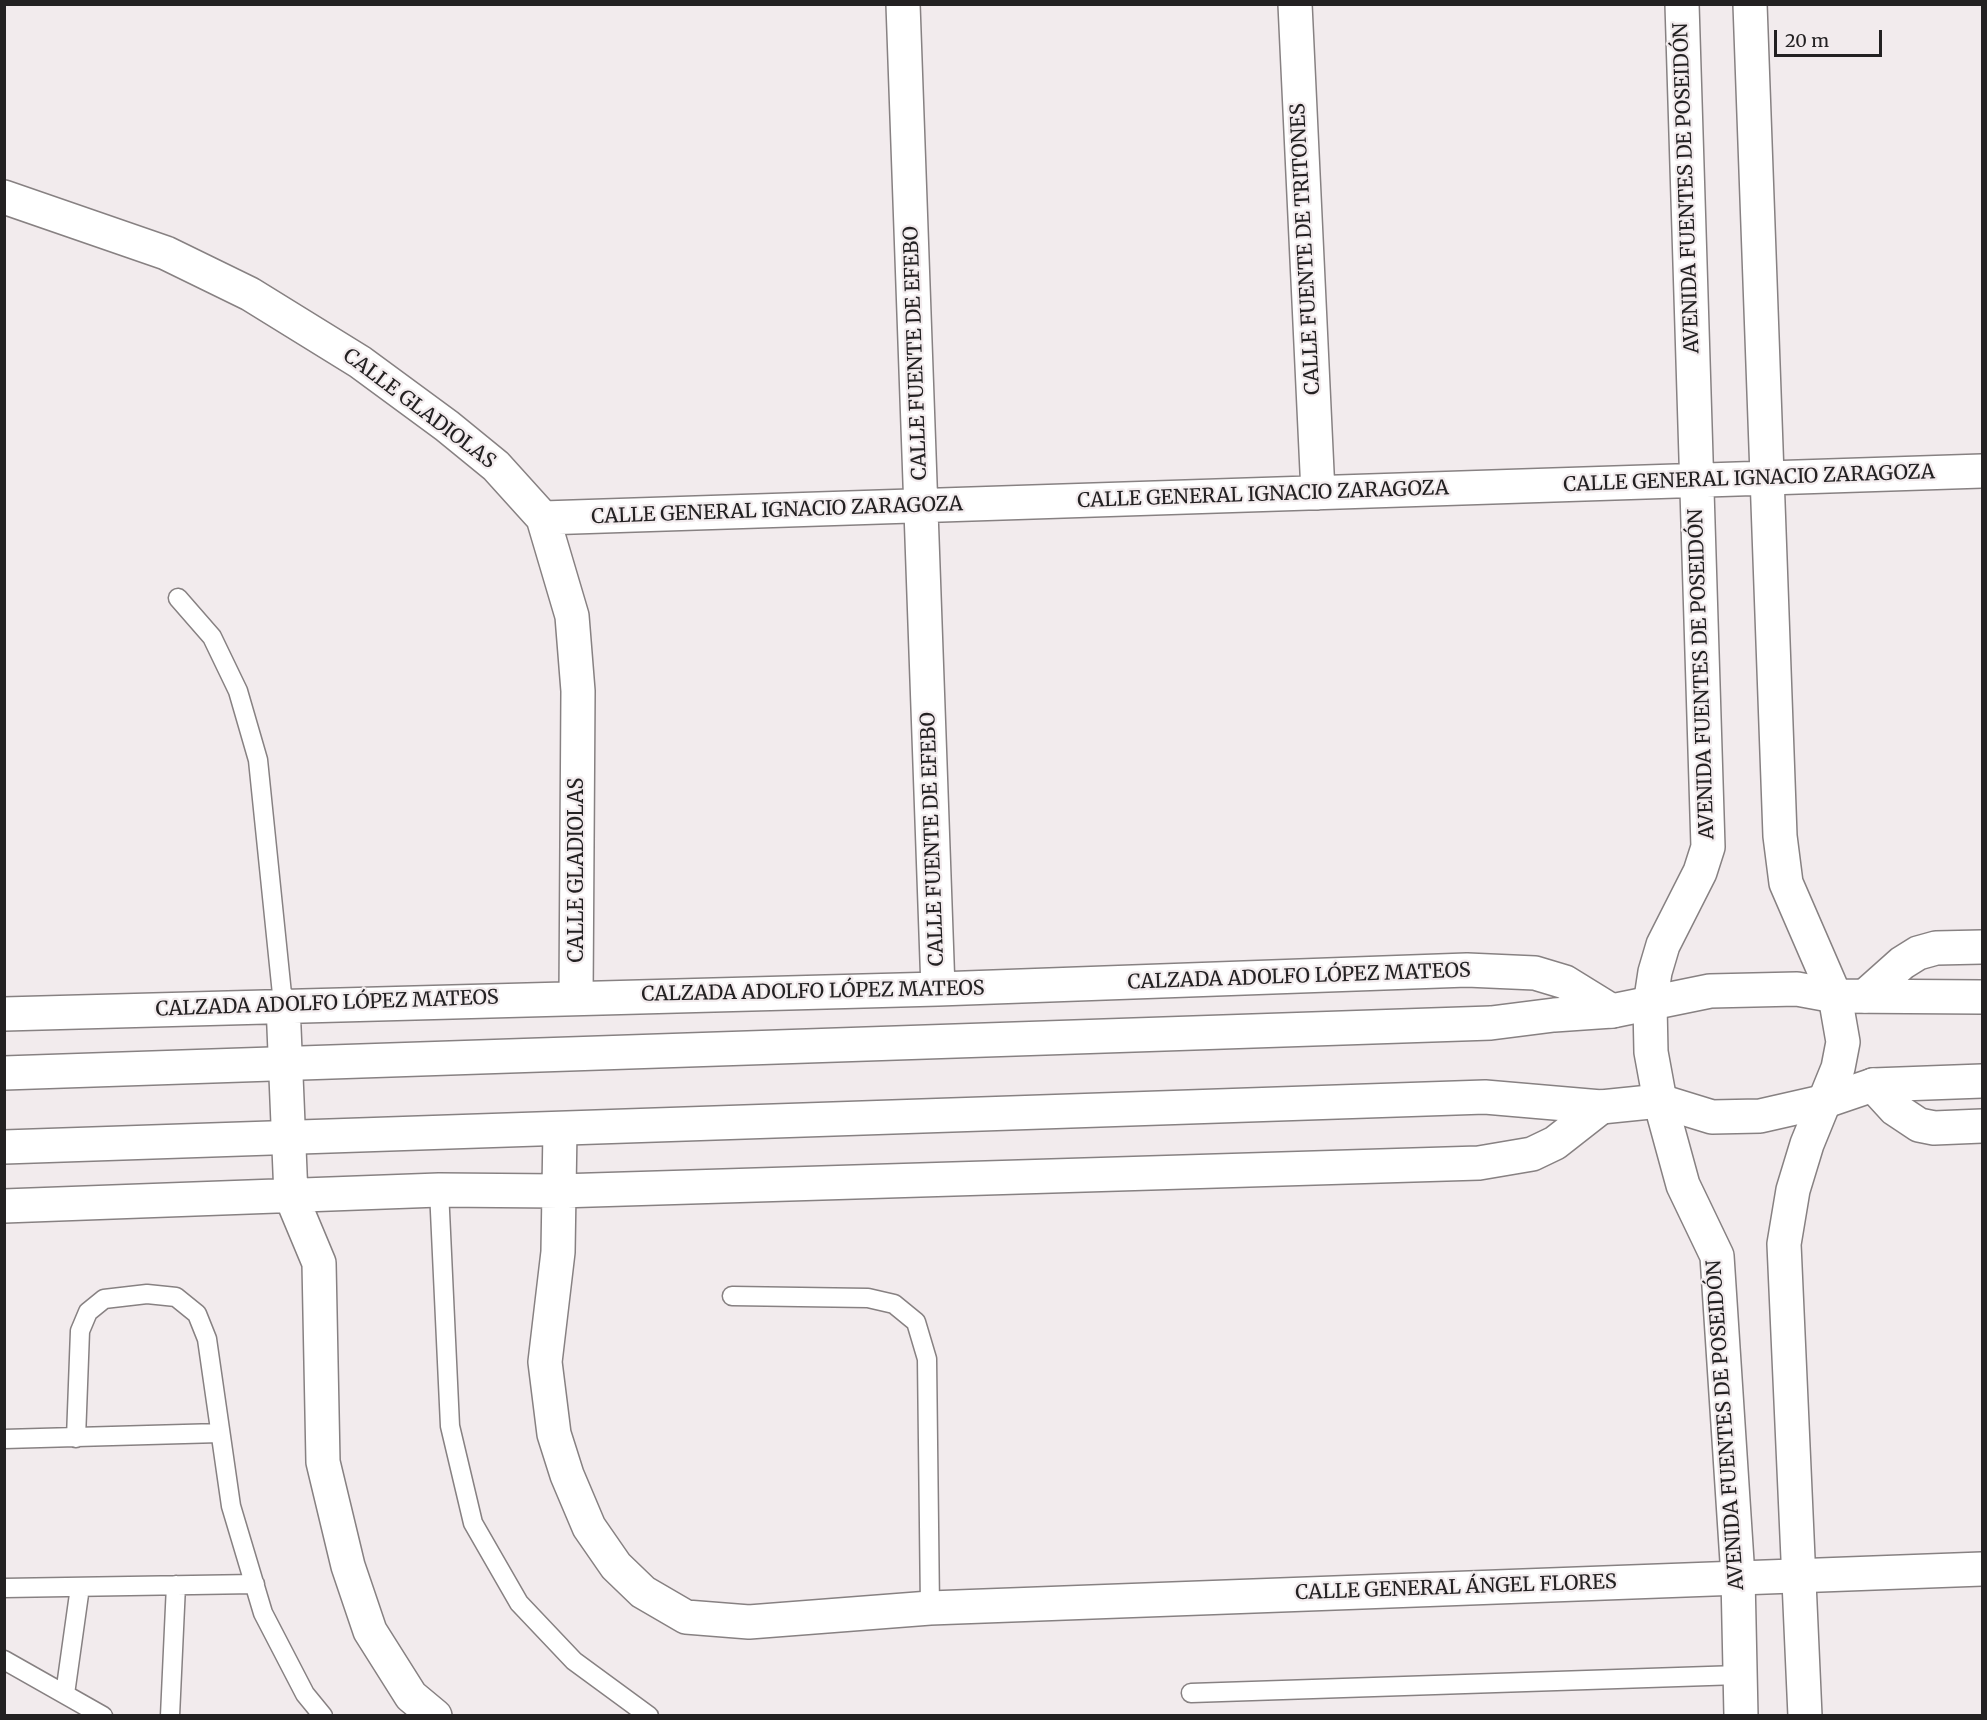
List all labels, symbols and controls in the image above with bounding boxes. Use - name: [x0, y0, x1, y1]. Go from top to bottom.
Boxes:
- scale bar: [1777, 18, 1885, 56]
- street label: AVENIDA FUENTES DE POSEIDÓN: [1669, 22, 1705, 354]
- text: 20 m: [1785, 29, 1829, 52]
- street label: CALLE FUENTE DE TRITONES: [1286, 103, 1326, 395]
- street label: CALLE FUENTE DE EFEBO: [900, 225, 932, 481]
- street label: CALLE GLADIOLAS: [338, 344, 500, 474]
- street label: CALLE GENERAL IGNACIO ZARAGOZA: [1563, 461, 1935, 497]
- street label: CALLE GENERAL IGNACIO ZARAGOZA: [1077, 477, 1449, 513]
- street label: CALLE GENERAL IGNACIO ZARAGOZA: [591, 493, 963, 529]
- street label: AVENIDA FUENTES DE POSEIDÓN: [1684, 508, 1720, 840]
- street label: CALLE FUENTE DE EFEBO: [917, 711, 949, 967]
- street label: CALLE GLADIOLAS: [565, 778, 589, 962]
- street label: CALZADA ADOLFO LÓPEZ MATEOS: [1127, 959, 1471, 995]
- street label: CALZADA ADOLFO LÓPEZ MATEOS: [641, 977, 985, 1007]
- street label: CALZADA ADOLFO LÓPEZ MATEOS: [155, 986, 499, 1022]
- street label: AVENIDA FUENTES DE POSEIDÓN: [1702, 1259, 1750, 1591]
- street label: CALLE GENERAL ÁNGEL FLORES: [1295, 1570, 1617, 1606]

